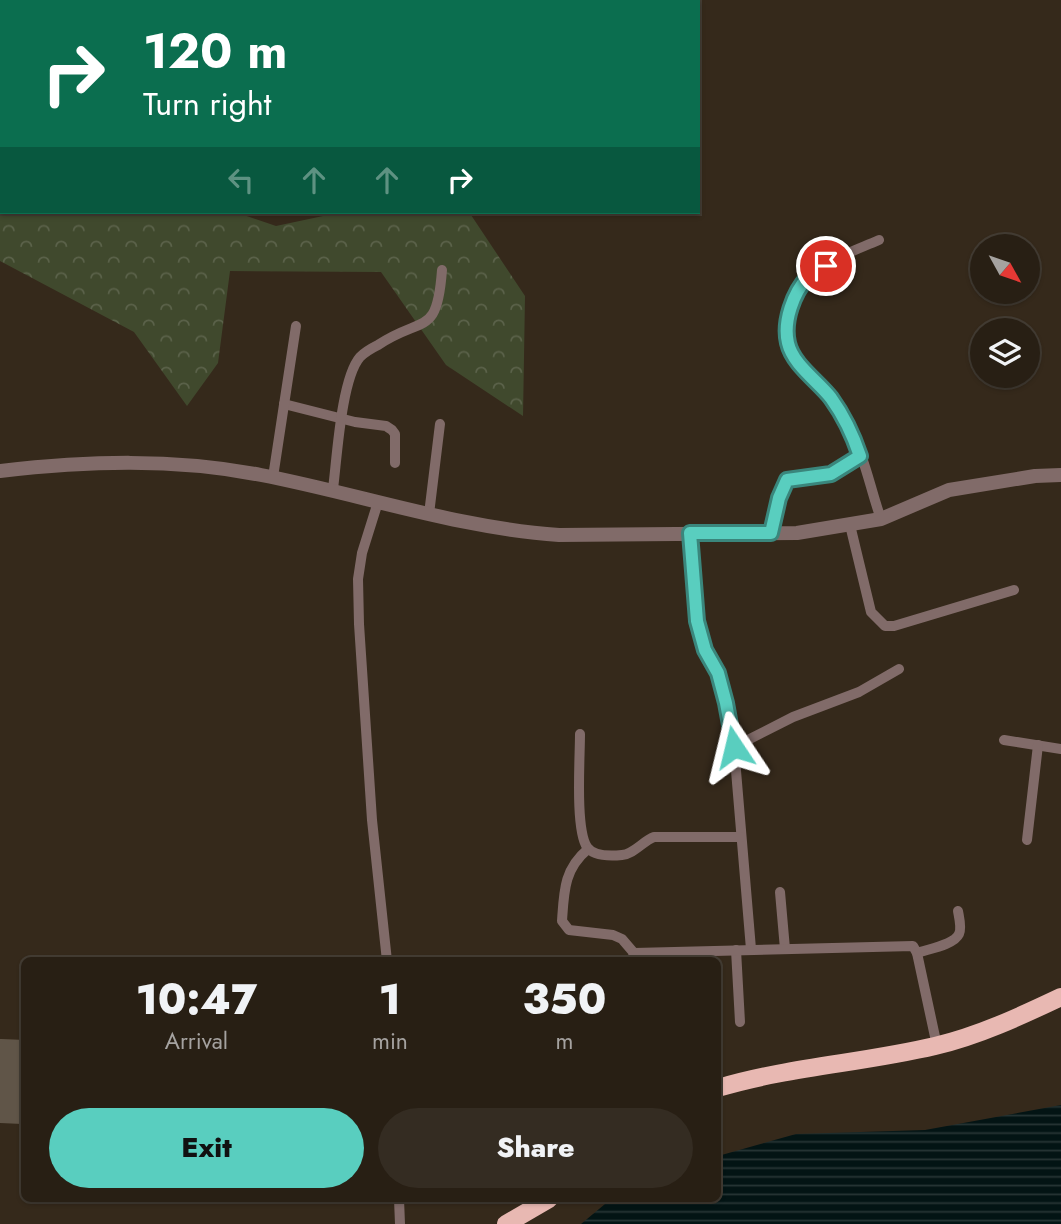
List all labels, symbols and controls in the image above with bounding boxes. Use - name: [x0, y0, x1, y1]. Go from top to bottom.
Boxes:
- text: 120 m: [143, 16, 287, 86]
- icon: right: [28, 28, 119, 119]
- text: Turn right: [143, 81, 272, 127]
- icon: left: [222, 161, 260, 199]
- icon: ahead: [295, 161, 333, 199]
- icon: ahead: [368, 161, 406, 199]
- icon: right: [441, 161, 479, 199]
- north arrow: [970, 234, 1040, 304]
- map controls: [970, 234, 1040, 388]
- pin: [796, 236, 856, 296]
- icon: arrive: [807, 247, 845, 285]
- button: layers: [970, 318, 1040, 388]
- position arrow: [697, 710, 771, 784]
- text: 10:47: [136, 969, 257, 1030]
- text: 1: [379, 969, 401, 1030]
- text: 350: [523, 969, 606, 1030]
- text: Arrival: [165, 1024, 228, 1058]
- text: min: [372, 1024, 408, 1058]
- text: m: [555, 1024, 573, 1058]
- button: Exit: [49, 1108, 364, 1188]
- button: Share: [378, 1108, 693, 1188]

